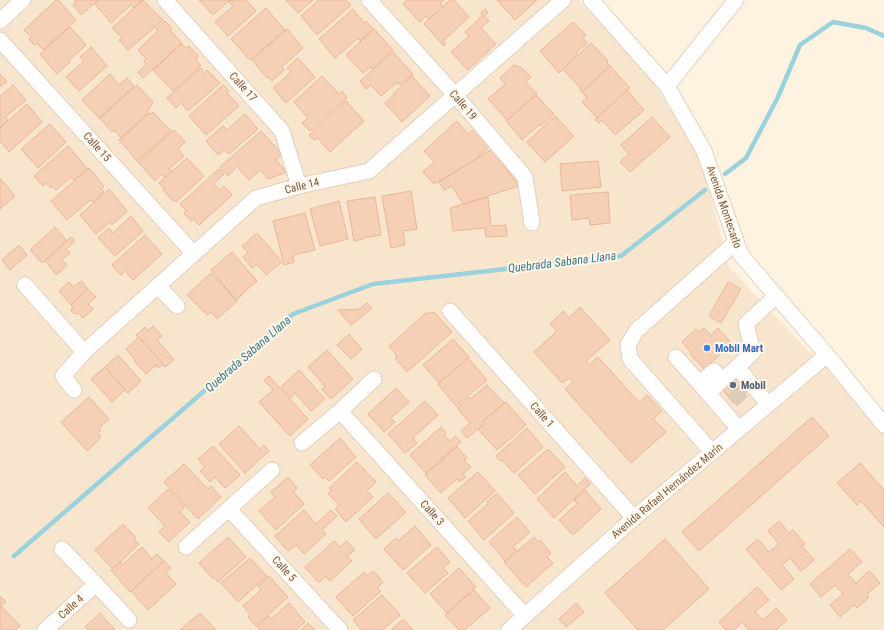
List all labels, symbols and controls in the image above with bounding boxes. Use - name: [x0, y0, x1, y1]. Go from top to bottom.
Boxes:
- street label: Calle 17: [226, 70, 260, 104]
- street label: Calle 19: [447, 87, 479, 123]
- street label: Calle 15: [80, 130, 114, 164]
- street label: Avenida Montecarlo: [704, 164, 744, 250]
- street label: Calle 14: [283, 175, 321, 197]
- water label: Quebrada Sabana Llana: [507, 248, 617, 276]
- water label: Quebrada Sabana Llana: [202, 313, 294, 395]
- place label: Mobil Mart: [715, 342, 764, 355]
- marker: Mobil Mart: [702, 343, 712, 353]
- place label: Mobil: [741, 379, 766, 392]
- marker: Mobil: [728, 380, 738, 390]
- street label: Calle 1: [527, 400, 557, 430]
- street label: Avenida Rafael Hernández Marín: [609, 441, 725, 541]
- street label: Calle 3: [417, 498, 447, 528]
- street label: Calle 5: [269, 554, 299, 584]
- street label: Calle 4: [56, 592, 87, 622]

